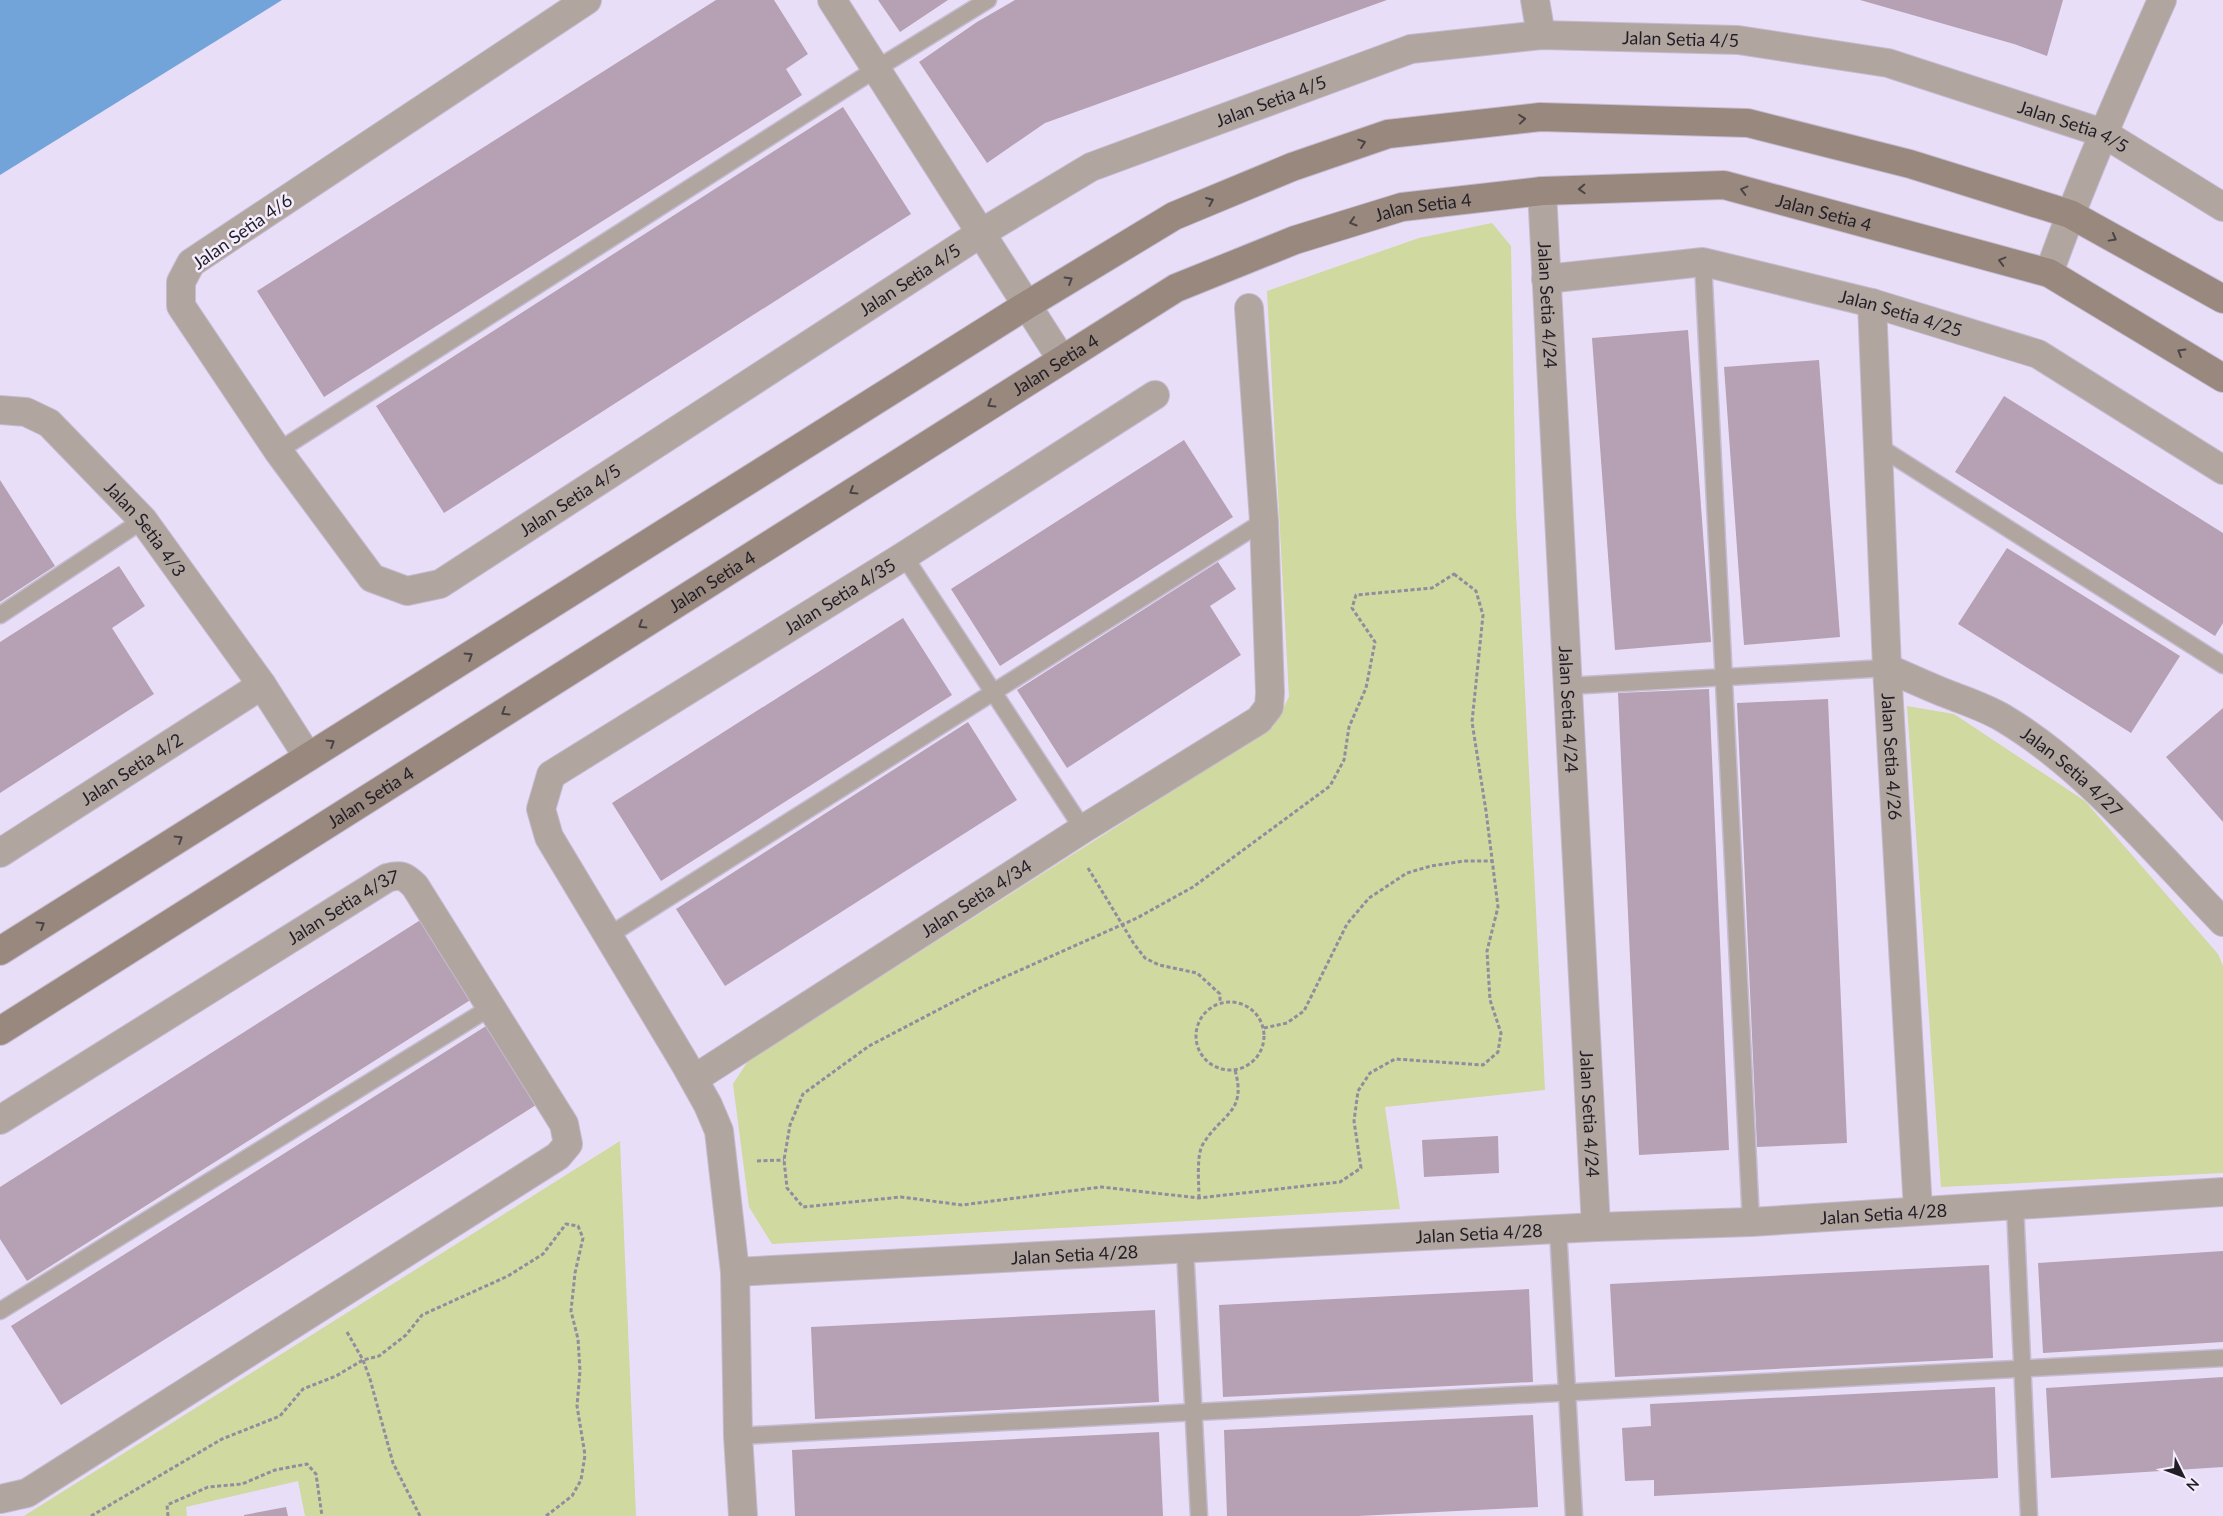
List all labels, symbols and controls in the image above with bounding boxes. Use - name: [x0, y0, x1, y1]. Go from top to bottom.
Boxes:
- street label: Jalan Setia 4/5: [1622, 26, 1739, 51]
- street label: Jalan Setia 4/5: [1212, 70, 1329, 131]
- street label: Jalan Setia 4/5: [2015, 95, 2133, 157]
- one-way arrow: [1518, 114, 1526, 125]
- one-way arrow: [1357, 139, 1366, 149]
- one-way arrow: [1578, 184, 1586, 195]
- one-way arrow: [1740, 186, 1748, 196]
- street label: Jalan Setia 4/6: [188, 188, 296, 274]
- street label: Jalan Setia 4: [1372, 188, 1473, 226]
- street label: Jalan Setia 4: [1774, 189, 1874, 236]
- one-way arrow: [1205, 197, 1214, 208]
- one-way arrow: [1349, 216, 1358, 226]
- one-way arrow: [2107, 232, 2116, 242]
- street label: Jalan Setia 4/5: [854, 238, 965, 320]
- street label: Jalan Setia 4/24: [1534, 241, 1562, 369]
- one-way arrow: [1998, 256, 2007, 266]
- one-way arrow: [1063, 277, 1072, 287]
- street label: Jalan Setia 4/25: [1837, 284, 1965, 341]
- street label: Jalan Setia 4: [1008, 329, 1103, 400]
- one-way arrow: [2178, 349, 2187, 359]
- one-way arrow: [987, 398, 996, 408]
- street label: Jalan Setia 4/5: [515, 459, 625, 541]
- street label: Jalan Setia 4/3: [100, 476, 191, 581]
- one-way arrow: [850, 485, 859, 495]
- street label: Jalan Setia 4: [664, 546, 759, 617]
- street label: Jalan Setia 4/35: [780, 553, 899, 639]
- one-way arrow: [639, 619, 648, 628]
- street label: Jalan Setia 4/24: [1555, 645, 1583, 773]
- one-way arrow: [463, 653, 472, 663]
- street label: Jalan Setia 4/26: [1877, 692, 1907, 821]
- one-way arrow: [501, 705, 510, 715]
- street label: Jalan Setia 4/27: [2017, 722, 2128, 821]
- street label: Jalan Setia 4/2: [76, 728, 186, 810]
- one-way arrow: [326, 739, 335, 749]
- street label: Jalan Setia 4: [323, 761, 418, 833]
- one-way arrow: [173, 835, 182, 845]
- street label: Jalan Setia 4/34: [916, 854, 1035, 942]
- street label: Jalan Setia 4/37: [283, 865, 400, 949]
- one-way arrow: [36, 922, 45, 931]
- street label: Jalan Setia 4/24: [1576, 1050, 1604, 1178]
- street label: Jalan Setia 4/28: [1819, 1199, 1948, 1229]
- street label: Jalan Setia 4/28: [1415, 1219, 1543, 1247]
- street label: Jalan Setia 4/28: [1010, 1240, 1139, 1269]
- north arrow: [2158, 1451, 2208, 1501]
- text: N: [2183, 1475, 2203, 1495]

